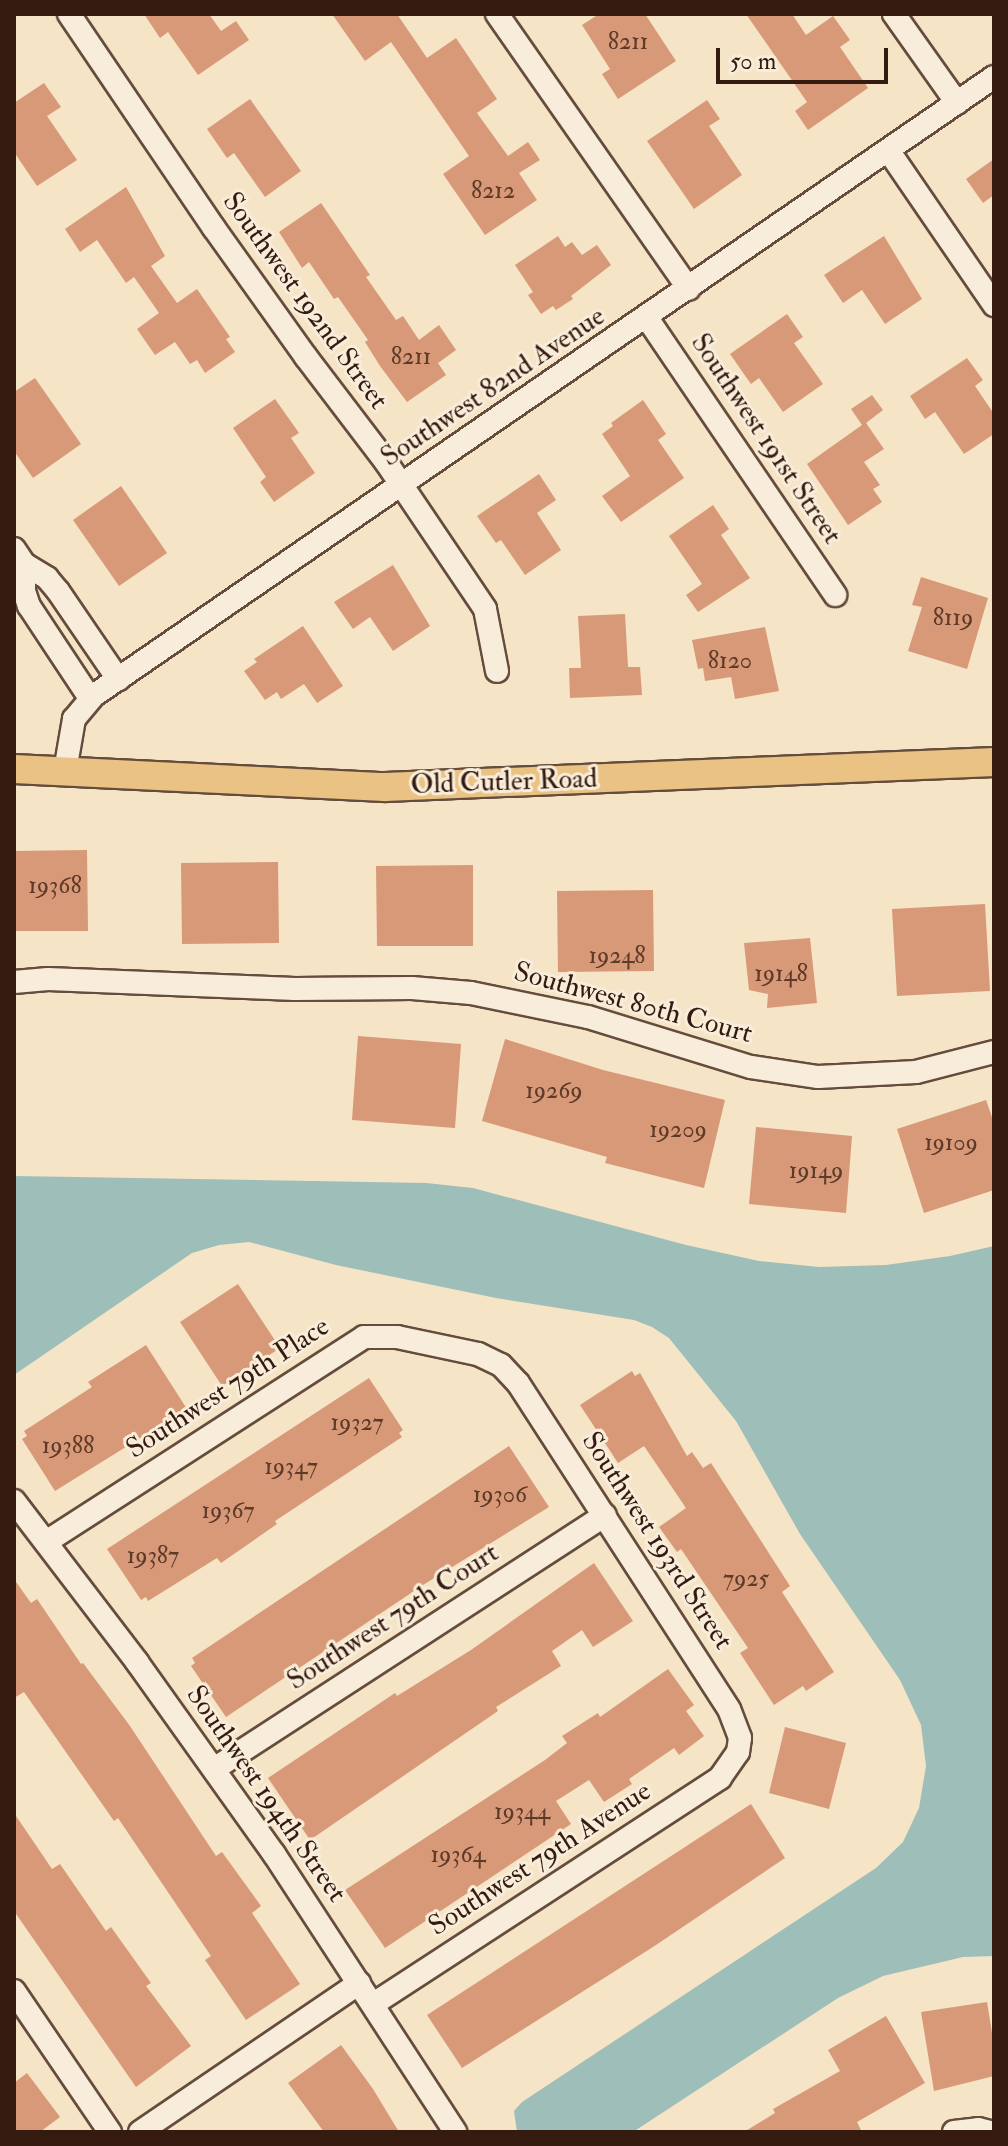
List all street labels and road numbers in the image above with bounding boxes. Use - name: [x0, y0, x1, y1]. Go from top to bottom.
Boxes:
- street label: Southwest 192nd Street: [215, 186, 395, 416]
- street label: Southwest 82nd Avenue: [375, 300, 611, 474]
- street label: Southwest 191st Street: [683, 327, 849, 551]
- street label: Old Cutler Road: [410, 762, 598, 802]
- street label: Southwest 80th Court: [510, 955, 756, 1051]
- street label: Southwest 79th Place: [120, 1310, 336, 1466]
- street label: Southwest 193rd Street: [574, 1426, 740, 1656]
- street label: Southwest 79th Court: [281, 1536, 505, 1698]
- street label: Southwest 194th Street: [179, 1679, 353, 1909]
- street label: Southwest 79th Avenue: [423, 1775, 657, 1943]

